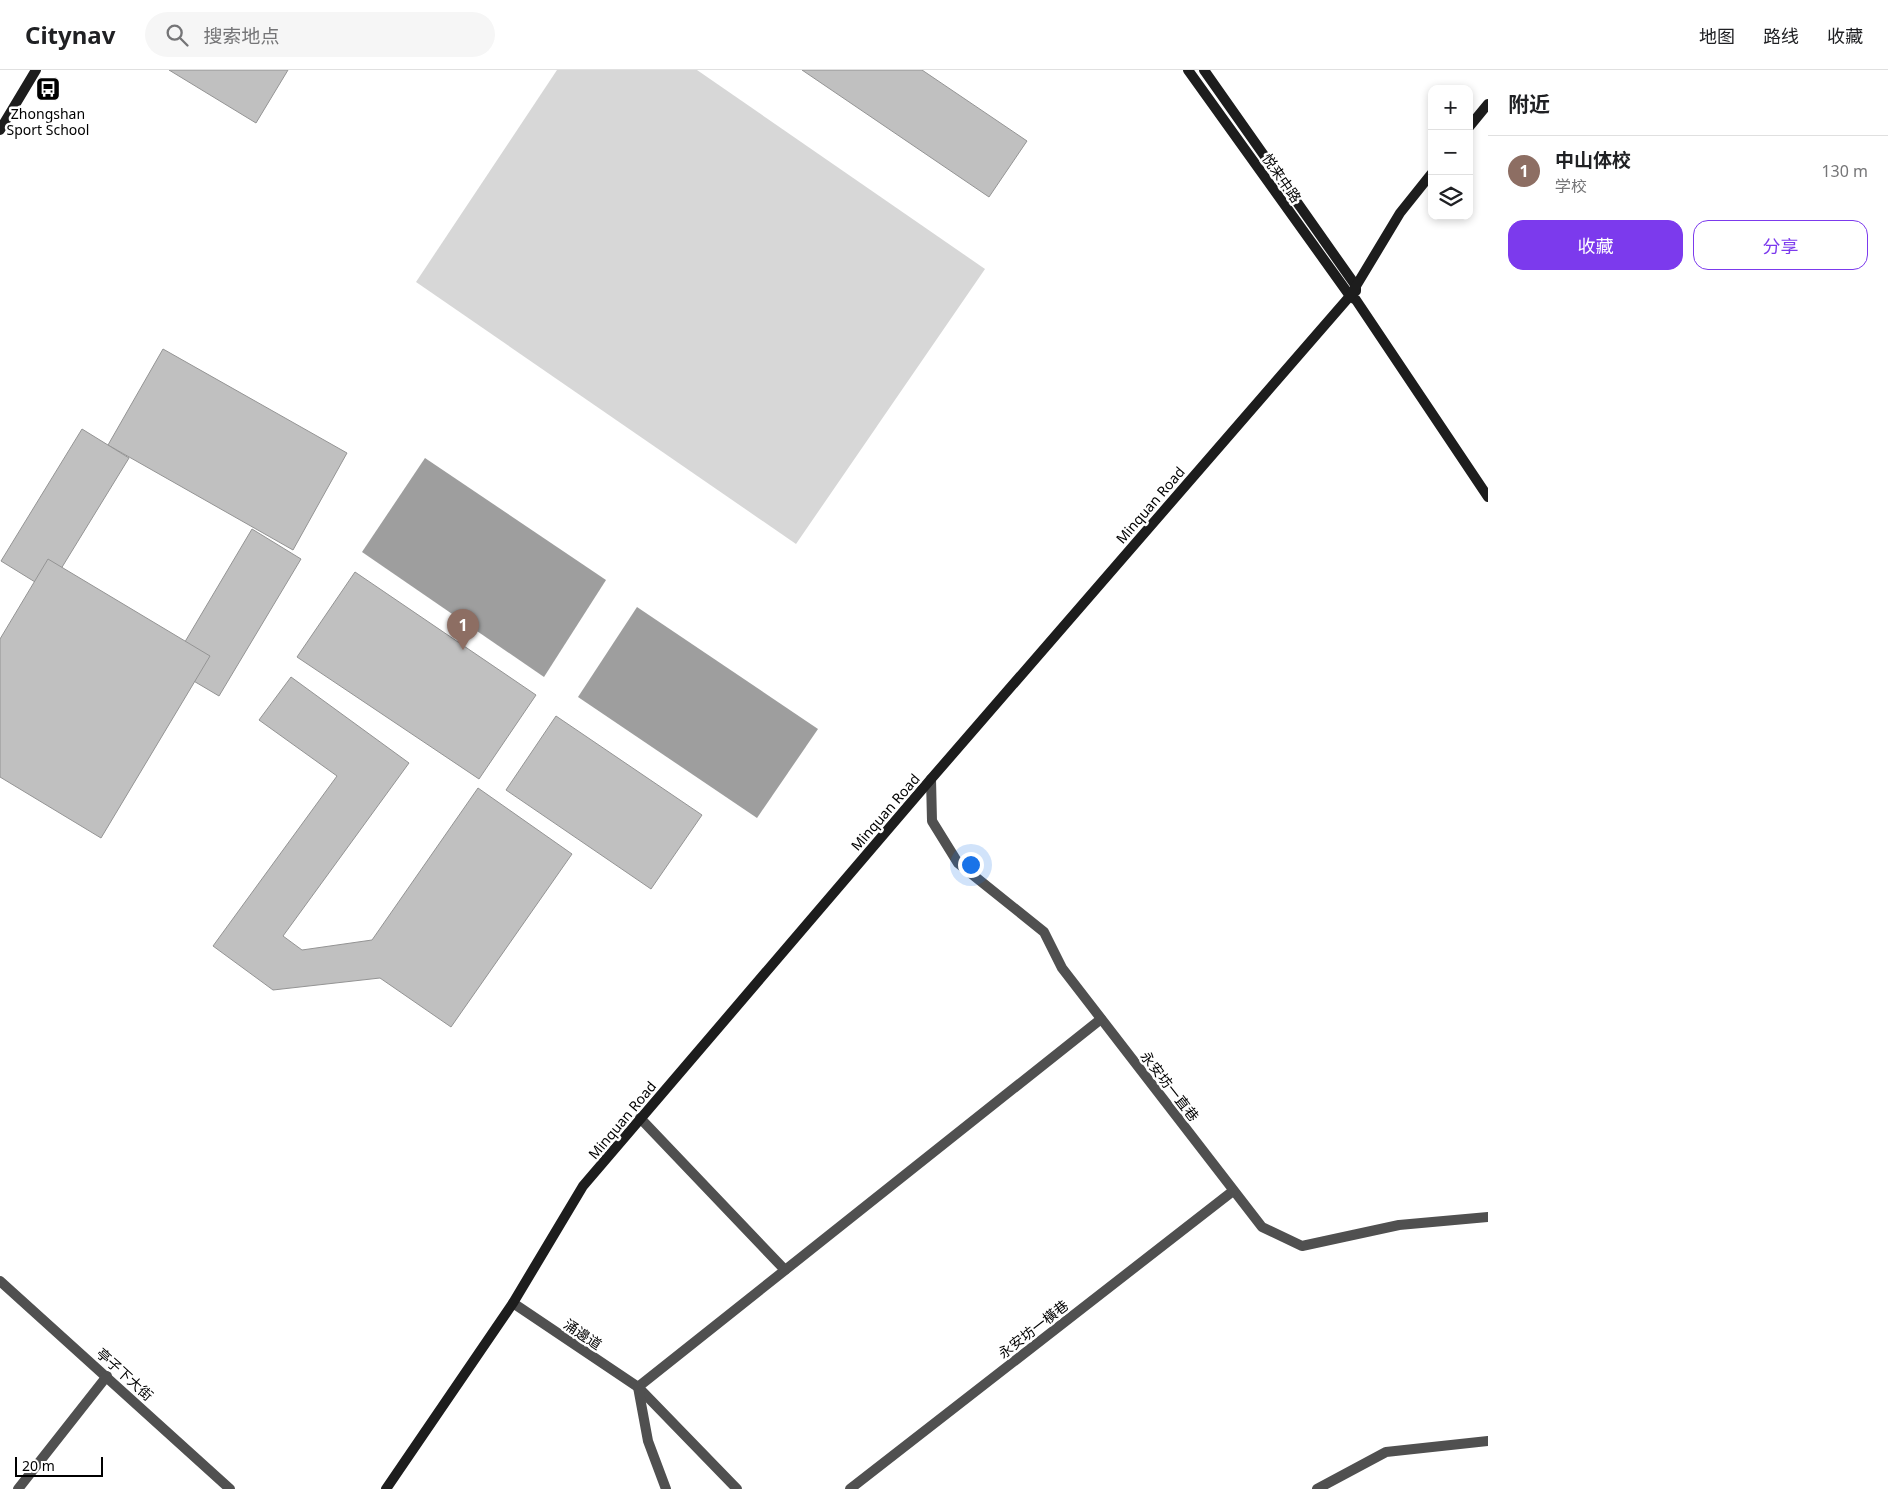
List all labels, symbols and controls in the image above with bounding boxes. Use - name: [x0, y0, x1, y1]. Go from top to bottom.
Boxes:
- search box: [145, 12, 495, 57]
- text: Citynav: [25, 18, 115, 51]
- icon: search: [163, 21, 191, 49]
- text: 搜索地点: [203, 23, 279, 49]
- text: 地图: [1699, 24, 1735, 48]
- text: 路线: [1763, 24, 1799, 48]
- text: 收藏: [1827, 24, 1863, 48]
- bus stop icon: Zhongshan Sport School: [35, 76, 61, 102]
- map controls: [1428, 85, 1473, 220]
- button: +: [1428, 85, 1473, 130]
- text: 附近: [1508, 90, 1550, 118]
- place label: Zhongshan Sport School: [7, 104, 89, 139]
- button: −: [1428, 130, 1473, 175]
- text: 中山体校: [1555, 147, 1631, 173]
- street label: 悦来中路: [1258, 150, 1306, 206]
- text: 1: [1519, 160, 1529, 182]
- text: 130 m: [1821, 160, 1868, 182]
- button: layers: [1428, 175, 1473, 220]
- text: 学校: [1555, 175, 1587, 197]
- button: 收藏: [1508, 220, 1683, 270]
- button: 分享: [1693, 220, 1868, 270]
- street label: Minquan Road: [1111, 463, 1189, 547]
- pin: 1: [447, 609, 479, 650]
- street label: Minquan Road: [846, 770, 924, 854]
- your location: [958, 852, 984, 878]
- street label: 永安坊一直巷: [1137, 1047, 1203, 1125]
- street label: Minquan Road: [584, 1077, 660, 1163]
- street label: 永安坊一橫巷: [994, 1296, 1072, 1362]
- street label: 涌邊道: [560, 1314, 606, 1354]
- street label: 亭子下大街: [93, 1344, 157, 1404]
- scale bar: [15, 1454, 102, 1477]
- text: 20 m: [22, 1456, 55, 1475]

